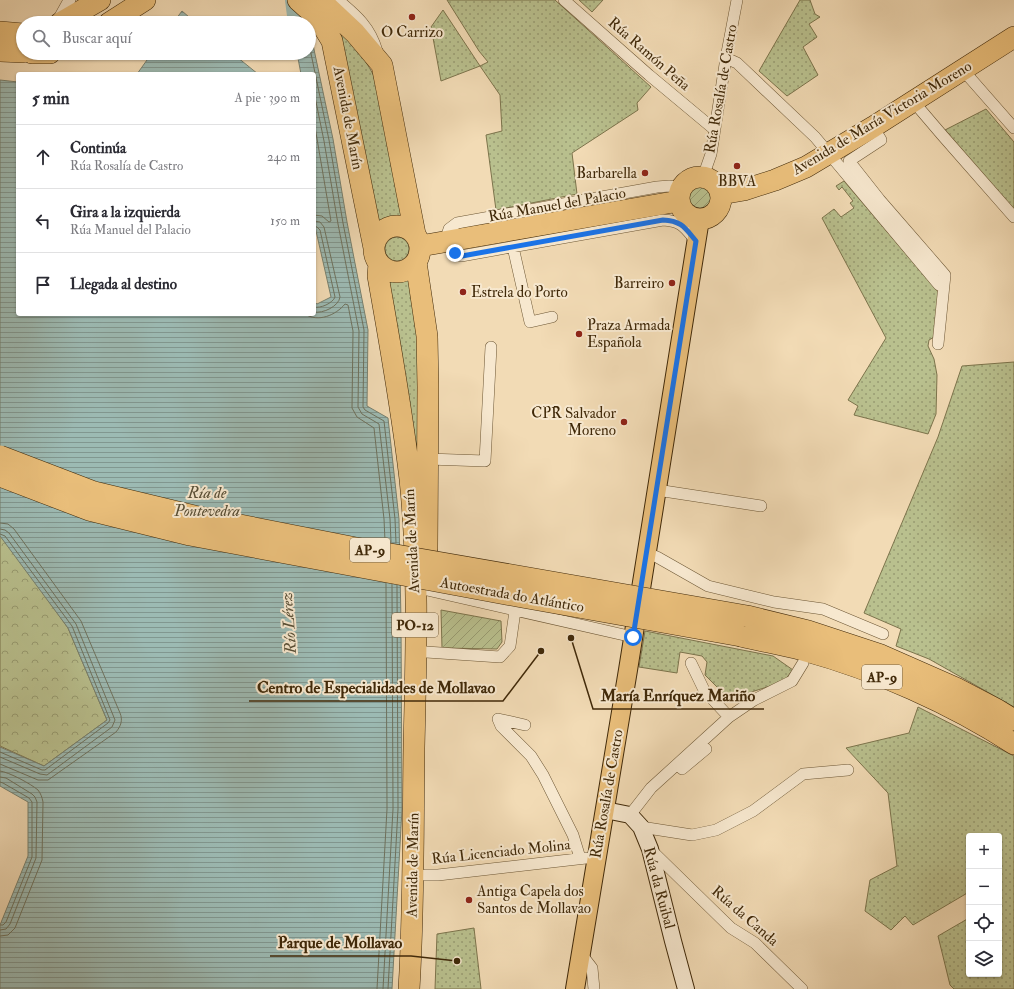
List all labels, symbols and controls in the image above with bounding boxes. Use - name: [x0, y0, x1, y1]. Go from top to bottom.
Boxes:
- marker: O Carrizo: [407, 12, 417, 22]
- street label: Rúa Ramón Peña: [604, 13, 695, 95]
- search box: [16, 16, 316, 60]
- place label: O Carrizo: [381, 23, 443, 42]
- street label: Rúa Rosalía de Castro: [700, 23, 742, 155]
- icon: search: [30, 27, 52, 49]
- text: Buscar aquí: [62, 29, 131, 48]
- street label: Avenida de María Victoria Moreno: [788, 57, 975, 180]
- street label: Avenida de Marín: [328, 64, 367, 172]
- text: 5 min: [32, 88, 70, 109]
- text: A pie · 390 m: [234, 90, 300, 106]
- text: Continúa: [70, 139, 126, 158]
- icon: ahead: [32, 146, 54, 168]
- text: 240 m: [267, 149, 300, 165]
- text: Rúa Rosalía de Castro: [70, 158, 183, 174]
- marker: BBVA: [732, 161, 742, 171]
- place label: Barbarella: [576, 164, 638, 183]
- marker: Barbarella: [640, 168, 650, 178]
- place label: BBVA: [718, 172, 757, 191]
- street label: Rúa Manuel del Palacio: [487, 184, 627, 226]
- text: Gira a la izquierda: [70, 203, 180, 222]
- icon: left: [32, 210, 54, 232]
- text: 150 m: [270, 213, 300, 229]
- text: Rúa Manuel del Palacio: [70, 222, 191, 238]
- route end: [446, 244, 464, 262]
- icon: arrive: [32, 274, 54, 296]
- place label: Barreiro: [614, 274, 664, 293]
- text: Llegada al destino: [70, 275, 177, 294]
- marker: Barreiro: [667, 278, 677, 288]
- place label: Estrela do Porto: [471, 283, 568, 302]
- marker: Estrela do Porto: [458, 287, 468, 297]
- place label: Praza Armada Española: [587, 316, 671, 353]
- marker: Praza Armada Española: [574, 329, 584, 339]
- place label: CPR Salvador Moreno: [531, 404, 616, 440]
- marker: CPR Salvador Moreno: [619, 417, 629, 427]
- water label: Ría de Pontevedra: [173, 483, 240, 521]
- street label: Avenida de Marín: [400, 488, 424, 595]
- road number: AP-9: [350, 538, 390, 562]
- street label: Autoestrada do Atlántico: [438, 573, 585, 617]
- water label: Río Lérez: [277, 592, 301, 655]
- road number: PO-12: [392, 613, 438, 637]
- route start: [624, 628, 642, 646]
- road number: AP-9: [862, 665, 902, 689]
- callout: Centro de Especialidades de Mollavao: [249, 673, 503, 701]
- text: Centro de Especialidades de Mollavao: [257, 678, 495, 699]
- callout: María Enríquez Mariño: [593, 681, 764, 709]
- text: María Enríquez Mariño: [600, 686, 756, 707]
- street label: Rúa Rosalía de Castro: [586, 728, 628, 860]
- street label: Avenida de Marín: [403, 812, 423, 919]
- map controls: [966, 833, 1002, 977]
- button: +: [966, 833, 1002, 869]
- street label: Rúa Licenciado Molina: [431, 835, 572, 869]
- street label: Rúa da Ruibal: [639, 845, 679, 931]
- button: −: [966, 869, 1002, 905]
- place label: Antiga Capela dos Santos de Mollavao: [476, 882, 591, 918]
- street label: Rúa da Canda: [708, 882, 783, 951]
- marker: Antiga Capela dos Santos de Mollavao: [464, 895, 474, 905]
- button: locate: [966, 905, 1002, 941]
- callout: Parque de Mollavao: [270, 928, 411, 956]
- text: Parque de Mollavao: [278, 933, 403, 954]
- button: layers: [966, 941, 1002, 977]

